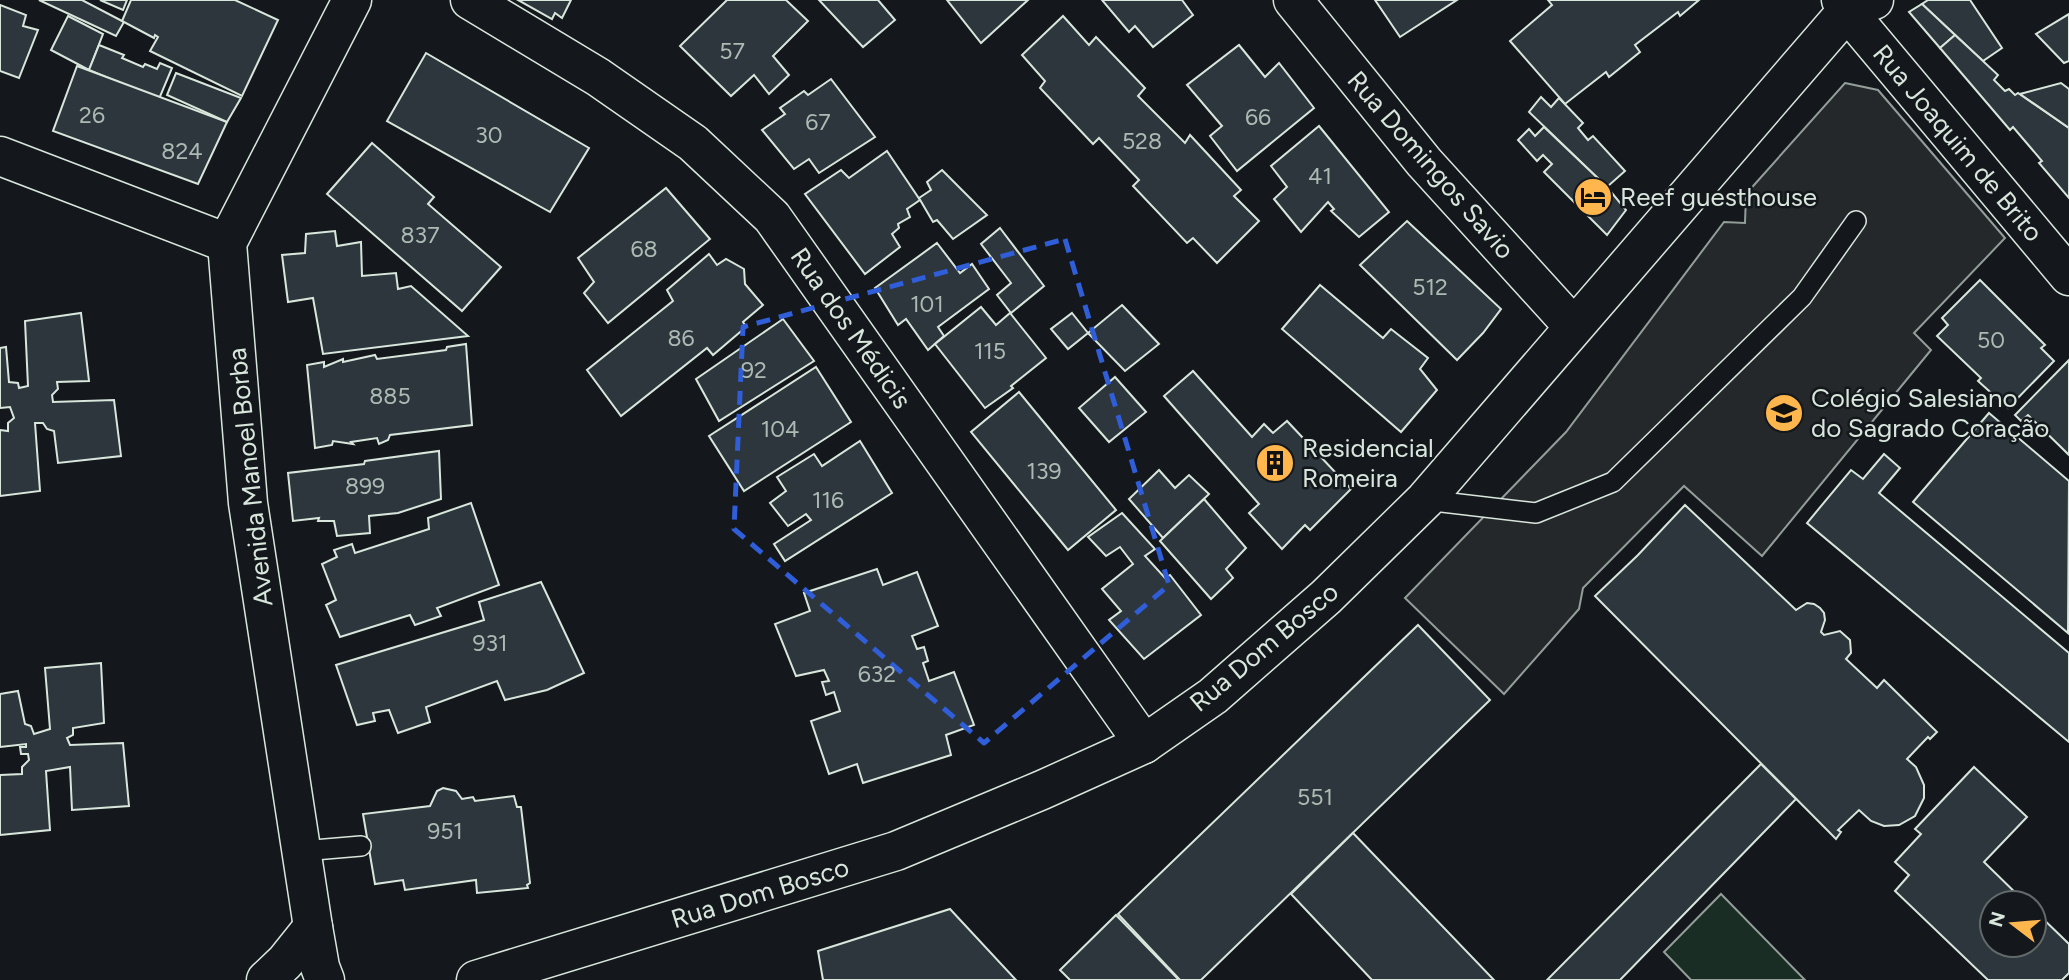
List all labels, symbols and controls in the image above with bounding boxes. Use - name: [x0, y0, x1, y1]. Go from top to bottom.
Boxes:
- house number: 57: [719, 37, 745, 65]
- street label: Rua Joaquim de Brito: [1866, 38, 2050, 248]
- street label: Rua Domingos Savio: [1341, 64, 1521, 266]
- house number: 26: [79, 101, 105, 129]
- house number: 66: [1245, 103, 1271, 131]
- house number: 67: [805, 108, 831, 136]
- house number: 30: [475, 121, 503, 149]
- house number: 528: [1122, 127, 1162, 155]
- house number: 824: [161, 137, 203, 165]
- house number: 41: [1308, 162, 1332, 190]
- hotel icon: Reef guesthouse: [1572, 176, 1614, 218]
- place label: Reef guesthouse: [1620, 181, 1817, 213]
- house number: 837: [401, 221, 440, 249]
- house number: 68: [630, 235, 658, 263]
- street label: Rua dos Médicis: [784, 241, 918, 415]
- house number: 512: [1412, 273, 1448, 301]
- house number: 101: [910, 290, 944, 318]
- house number: 86: [667, 324, 695, 352]
- house number: 50: [1977, 326, 2005, 354]
- house number: 115: [974, 337, 1006, 365]
- street label: Avenida Manoel Borba: [221, 346, 279, 608]
- house number: 92: [741, 356, 767, 384]
- house number: 885: [369, 382, 411, 410]
- place label: Colégio Salesiano do Sagrado Coração: [1811, 382, 2049, 444]
- school or university icon: Colégio Salesiano do Sagrado Coração: [1763, 392, 1805, 434]
- house number: 104: [761, 415, 799, 443]
- place label: Residencial Romeira: [1302, 432, 1434, 494]
- building icon: Residencial Romeira: [1254, 442, 1296, 484]
- house number: 139: [1026, 457, 1062, 485]
- house number: 899: [345, 472, 385, 500]
- house number: 116: [812, 486, 844, 514]
- street label: Rua Dom Bosco: [1183, 576, 1345, 718]
- house number: 931: [472, 629, 508, 657]
- house number: 632: [858, 660, 896, 688]
- house number: 551: [1297, 783, 1333, 811]
- house number: 951: [427, 817, 463, 845]
- street label: Rua Dom Bosco: [667, 851, 853, 935]
- north arrow: [1978, 889, 2048, 959]
- text: N: [1984, 909, 2010, 930]

